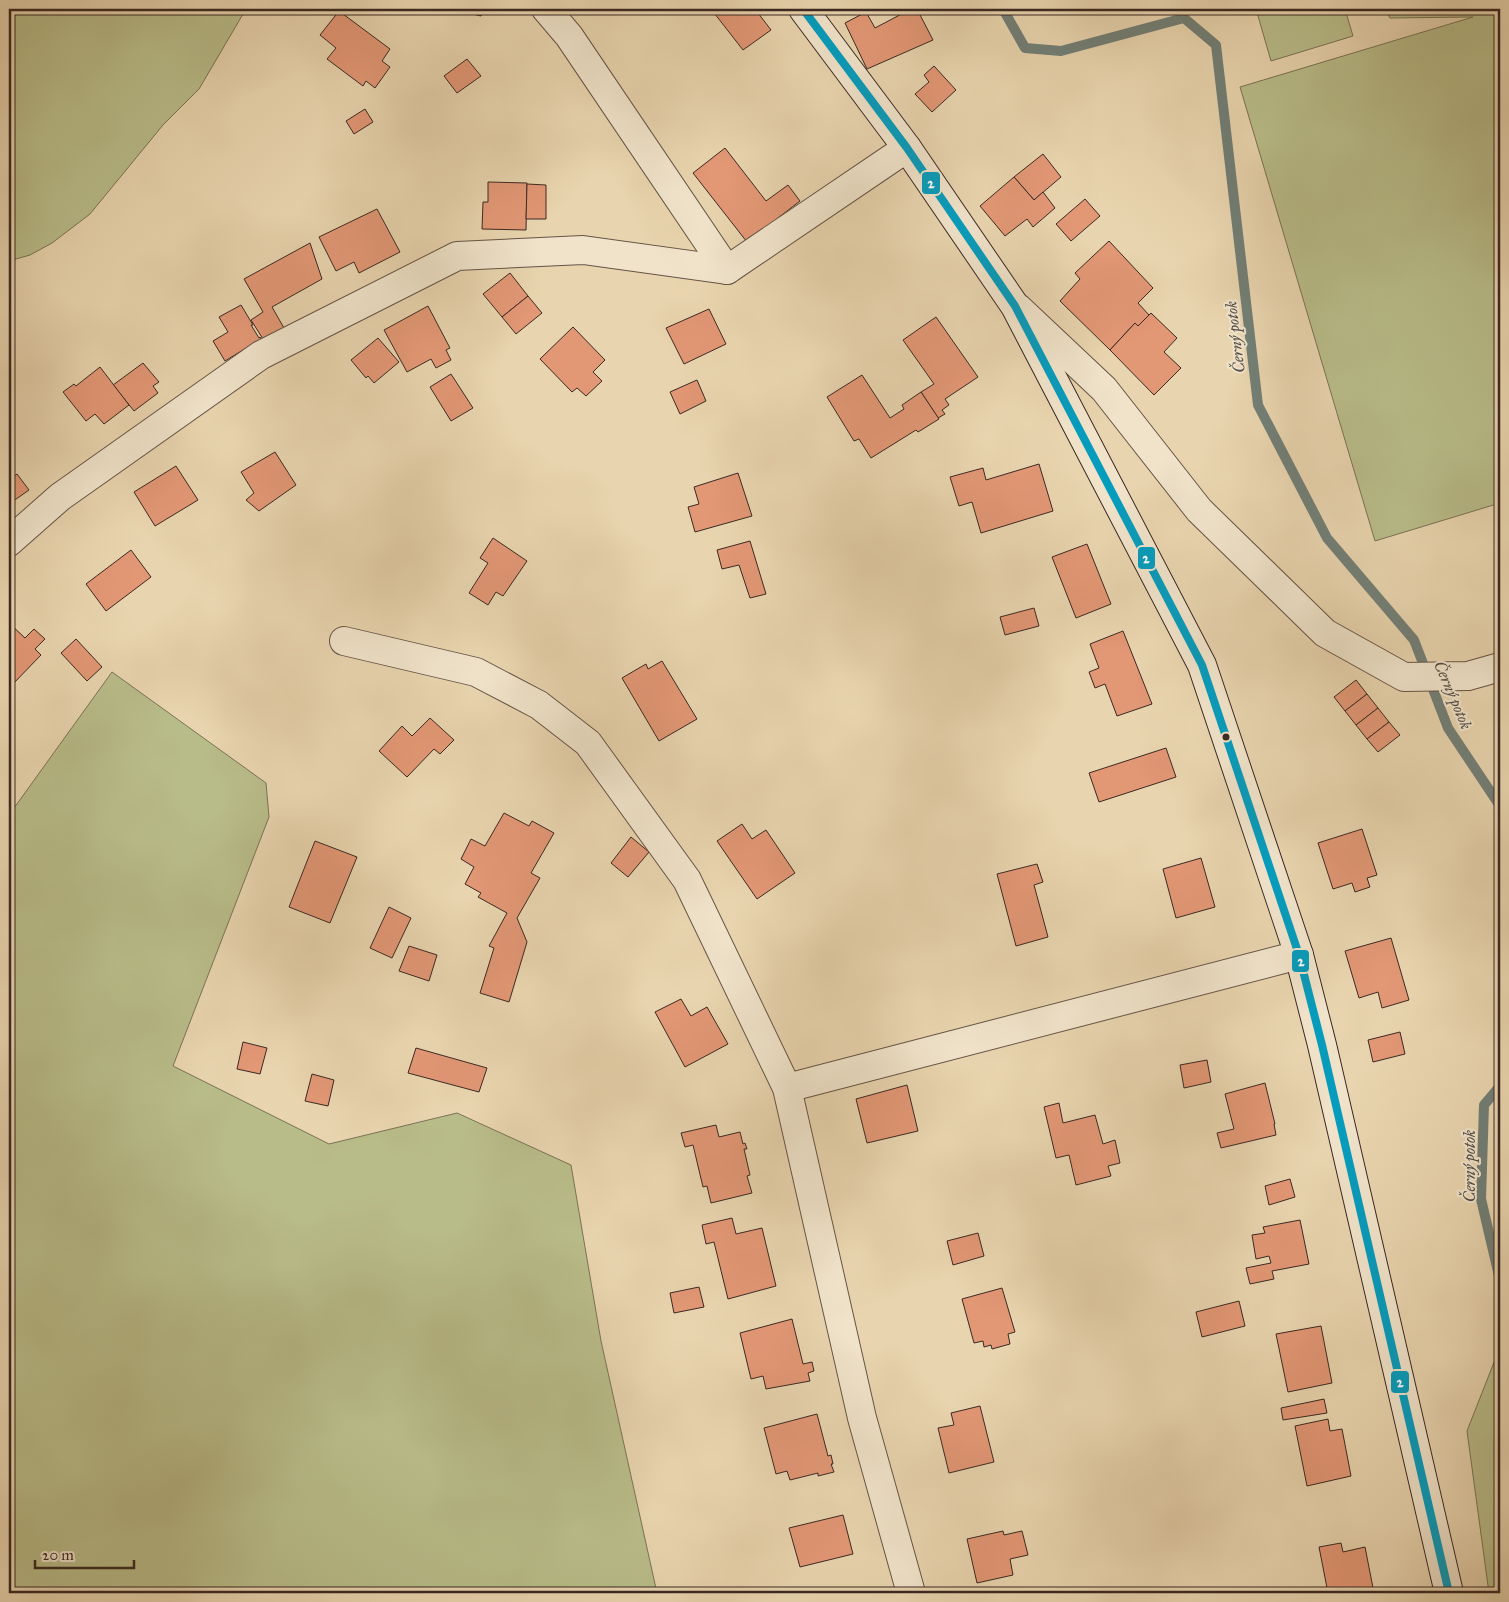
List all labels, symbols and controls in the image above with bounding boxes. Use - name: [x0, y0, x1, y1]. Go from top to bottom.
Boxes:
- line badge: 2: [921, 171, 941, 195]
- text: 2: [928, 175, 936, 192]
- water label: Černý potok: [1219, 300, 1250, 374]
- line badge: 2: [1137, 546, 1156, 570]
- text: 2: [1143, 550, 1151, 567]
- water label: Černý potok: [1429, 657, 1478, 732]
- unlabelled marker: [1221, 732, 1231, 742]
- line badge: 2: [1291, 949, 1310, 973]
- text: 2: [1298, 953, 1306, 970]
- water label: Černý potok: [1458, 1130, 1480, 1202]
- line badge: 2: [1390, 1370, 1410, 1394]
- text: 2: [1397, 1374, 1405, 1391]
- scale bar: [35, 1537, 134, 1569]
- text: 20 m: [42, 1546, 74, 1564]

